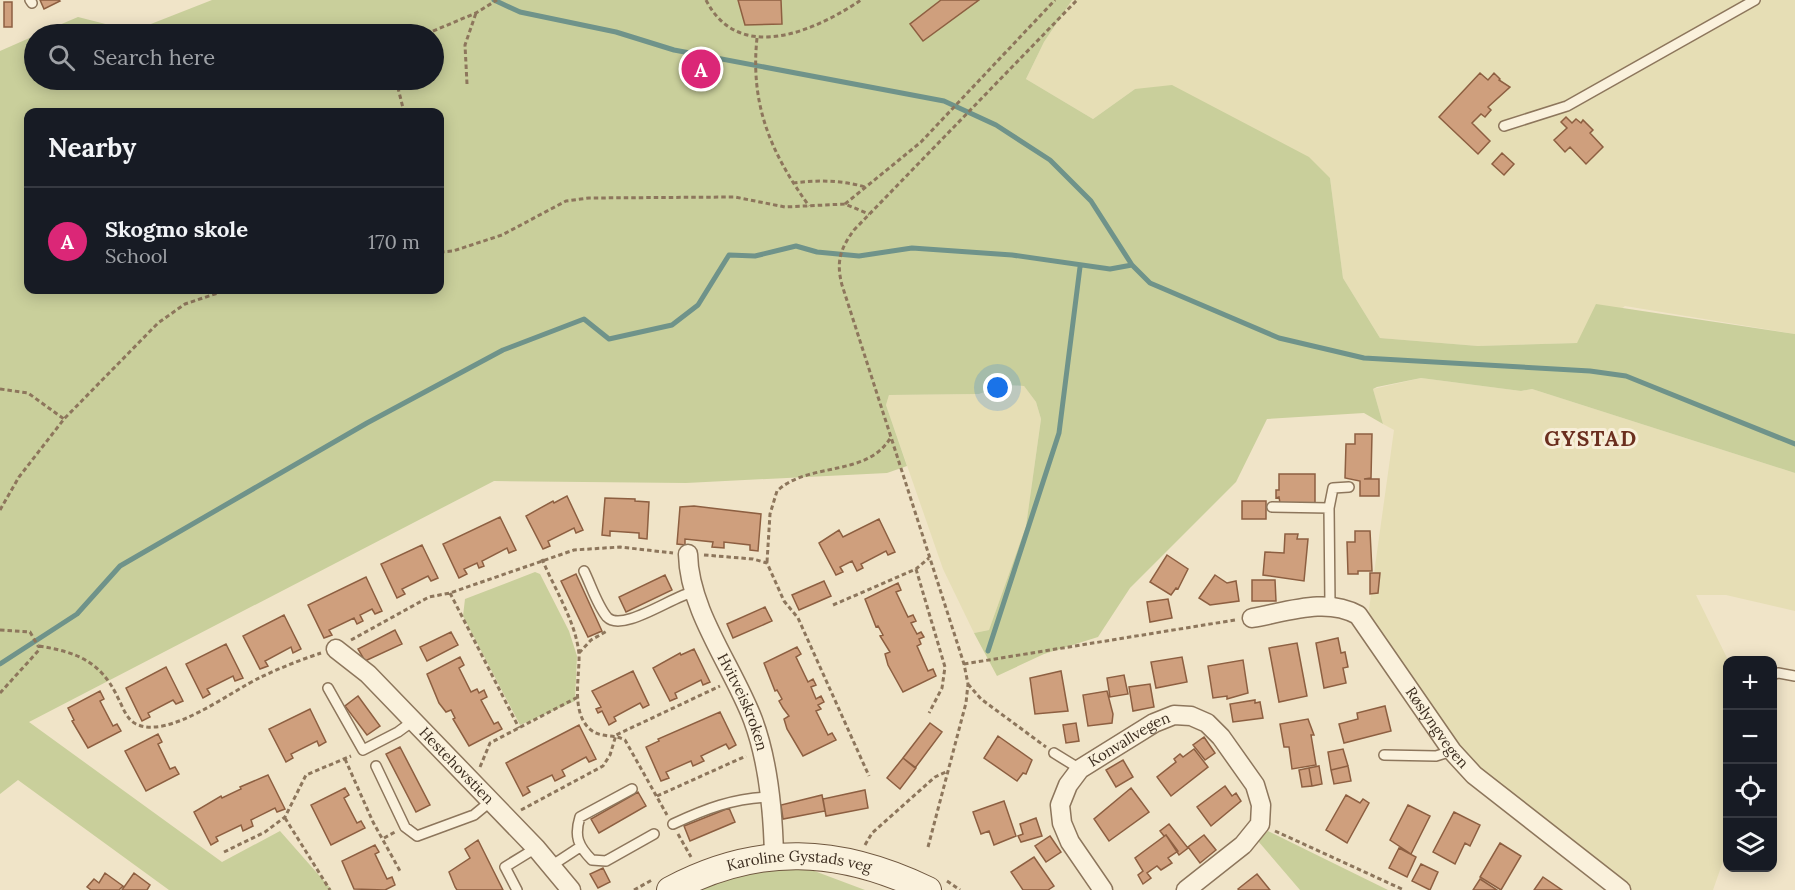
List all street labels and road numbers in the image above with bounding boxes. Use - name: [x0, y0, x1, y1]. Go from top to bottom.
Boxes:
- street label: Hvitveiskroken: [713, 650, 772, 753]
- street label: Røslyngvegen: [1402, 683, 1473, 772]
- street label: Konvallvegen: [1084, 708, 1173, 771]
- street label: Hestehovstien: [415, 723, 498, 808]
- street label: Karoline Gystads veg: [724, 846, 875, 877]

